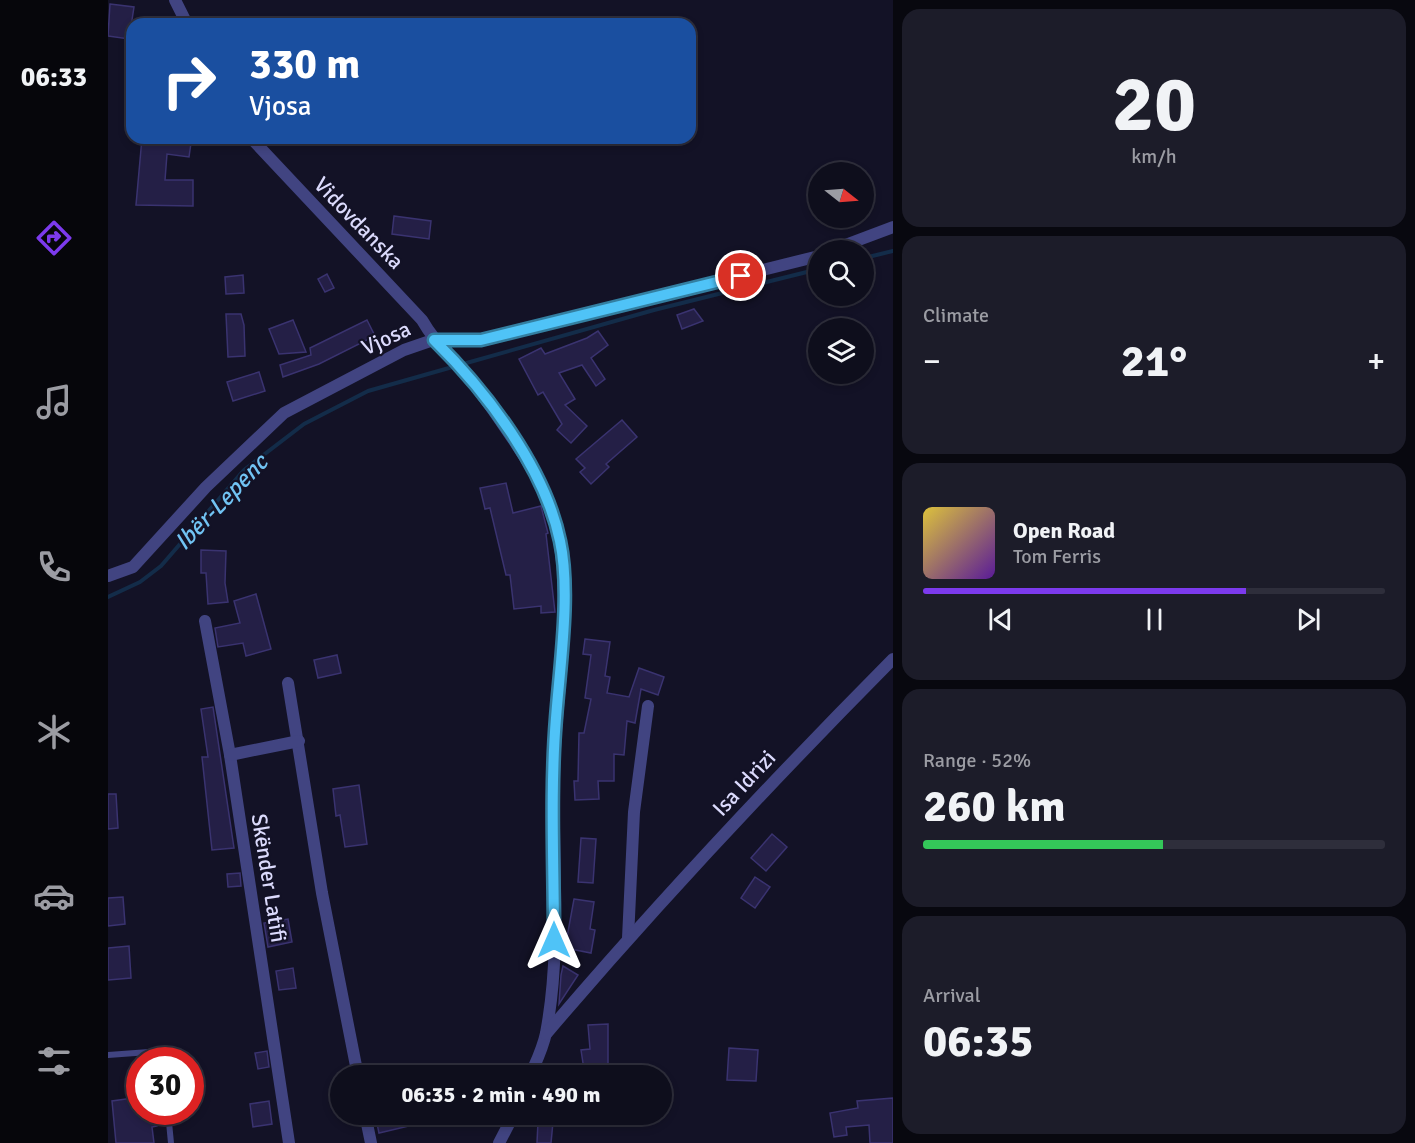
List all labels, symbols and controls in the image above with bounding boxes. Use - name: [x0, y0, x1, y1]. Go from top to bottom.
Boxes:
- text: 330 m: [249, 39, 360, 90]
- icon: right: [150, 42, 228, 120]
- text: 20: [1112, 57, 1196, 153]
- text: 06:33: [21, 61, 87, 94]
- text: Vjosa: [249, 90, 312, 123]
- text: km/h: [1131, 144, 1177, 169]
- north arrow: [808, 162, 874, 228]
- map controls: [808, 162, 874, 384]
- street label: Vidovdanska: [308, 171, 410, 275]
- icon: directions: [33, 217, 75, 259]
- button: search: [808, 240, 874, 306]
- pin: [715, 250, 766, 301]
- icon: arrive: [724, 259, 757, 292]
- text: Climate: [923, 303, 989, 328]
- street label: Vjosa: [357, 315, 415, 361]
- button: layers: [808, 318, 874, 384]
- text: 21°: [1121, 334, 1187, 389]
- text: −: [923, 341, 941, 382]
- text: +: [1367, 341, 1385, 382]
- icon: music: [33, 381, 75, 423]
- water label: Ibër-Lepenc: [168, 446, 275, 556]
- text: Open Road: [1013, 517, 1115, 544]
- text: Tom Ferris: [1013, 544, 1101, 569]
- icon: phone: [33, 546, 75, 588]
- icon: previous: [984, 603, 1017, 636]
- icon: pause: [1138, 603, 1171, 636]
- icon: next: [1292, 603, 1325, 636]
- icon: climate: [33, 711, 75, 753]
- street label: Isa Idrizi: [707, 744, 781, 822]
- text: Range · 52%: [923, 748, 1031, 773]
- text: 260 km: [923, 779, 1066, 834]
- street label: Skënder Latifi: [245, 812, 293, 944]
- icon: car: [33, 875, 75, 917]
- position arrow: [522, 908, 586, 972]
- text: Arrival: [923, 983, 981, 1008]
- text: 06:35: [923, 1014, 1033, 1069]
- icon: filters: [33, 1040, 75, 1082]
- speed limit sign: 30: [126, 1047, 204, 1125]
- text: 06:35 · 2 min · 490 m: [401, 1081, 601, 1108]

